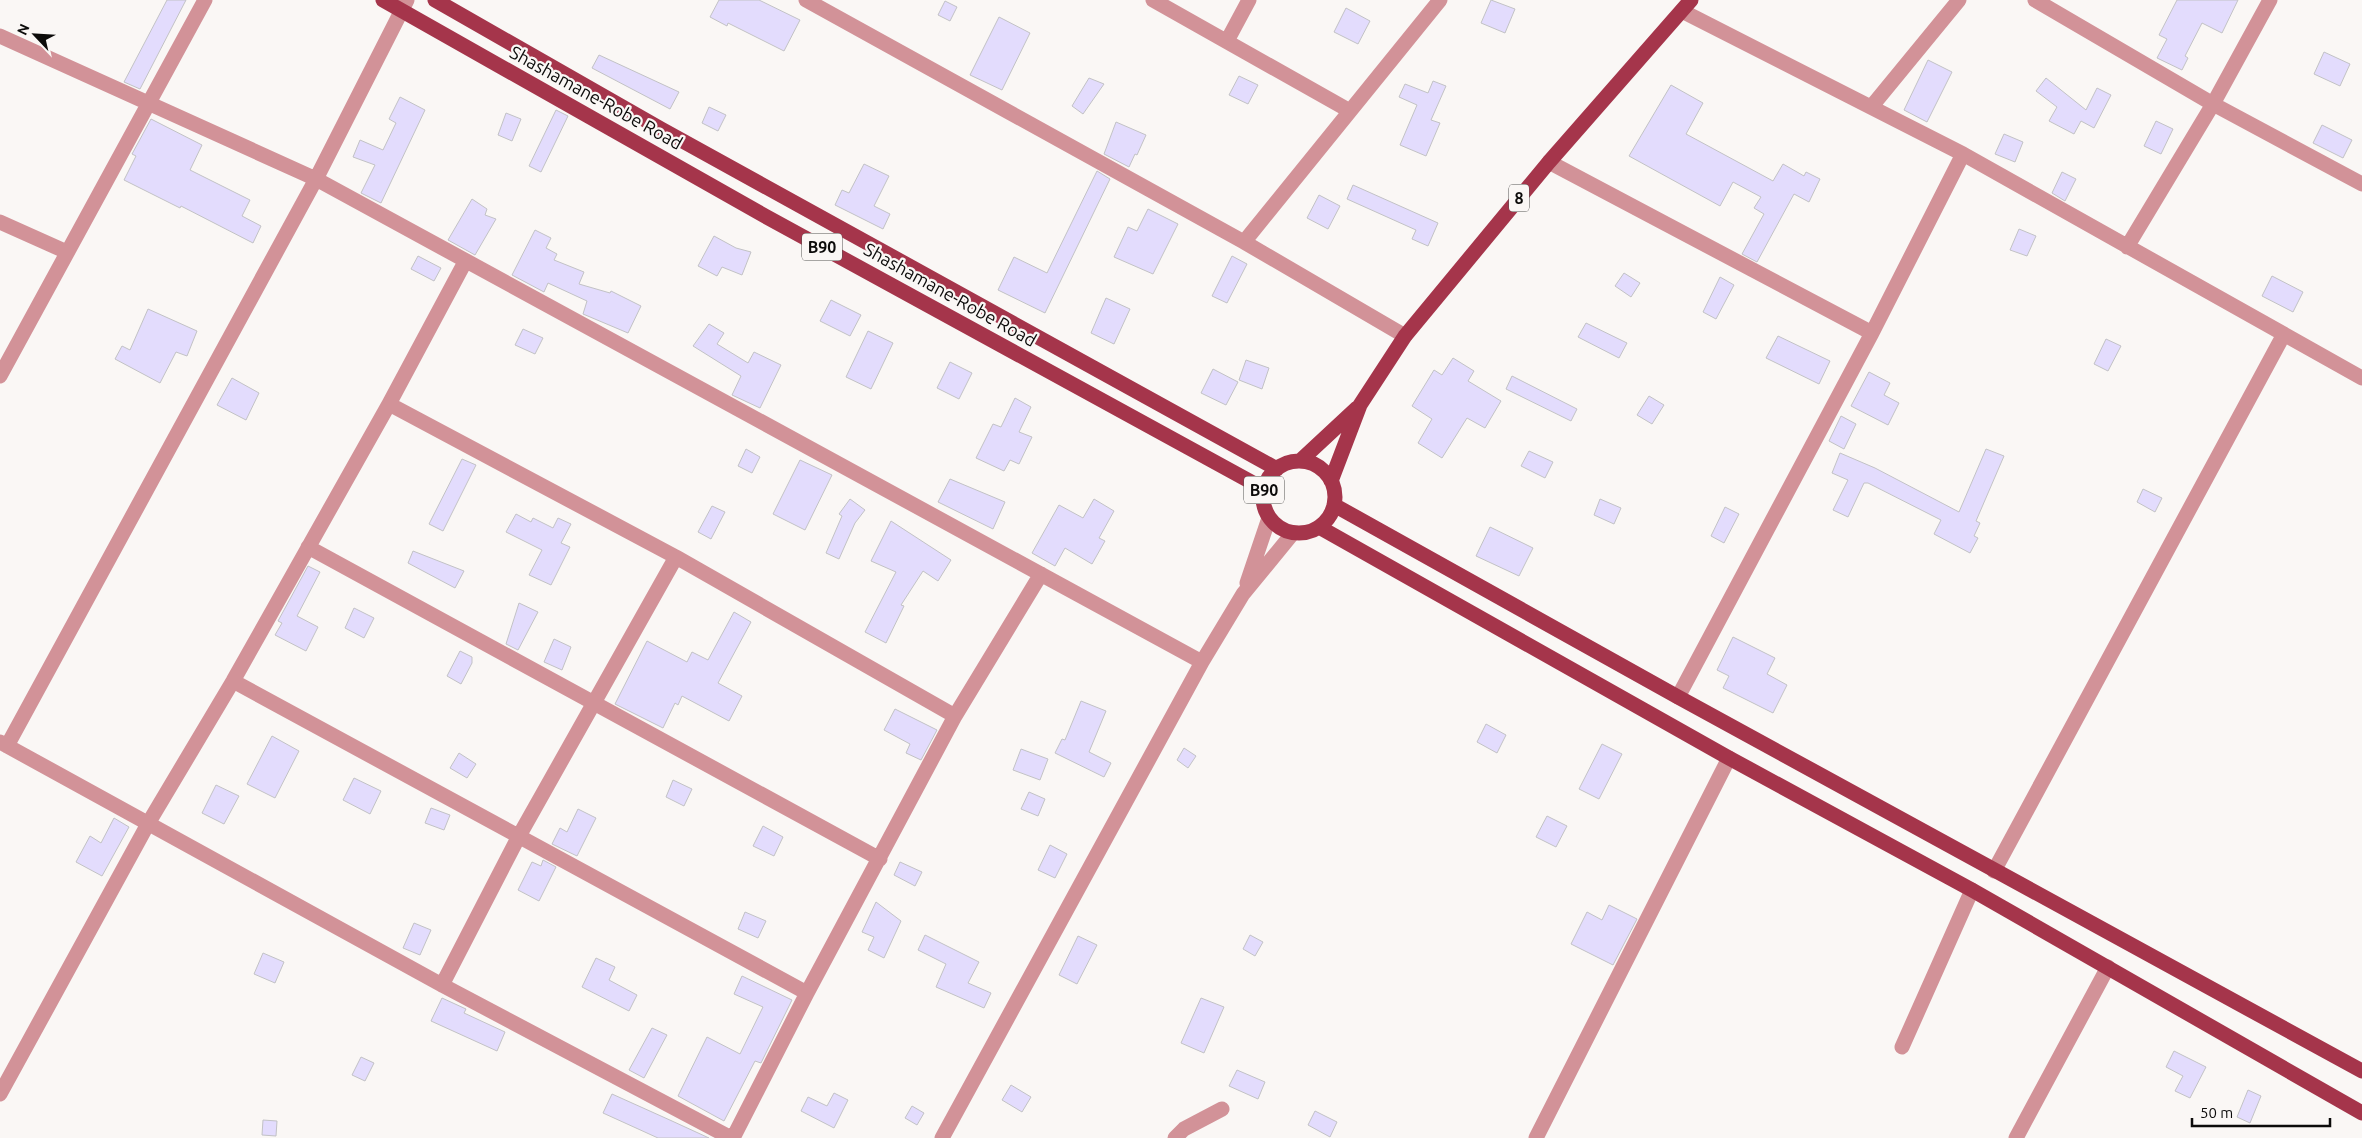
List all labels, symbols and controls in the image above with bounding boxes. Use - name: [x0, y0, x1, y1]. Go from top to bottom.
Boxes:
- north arrow: [10, 10, 60, 60]
- text: N: [14, 21, 33, 38]
- street label: Shashamane-Robe Road: [507, 41, 686, 153]
- road number: 8: [1509, 184, 1529, 212]
- road number: B90: [802, 233, 842, 260]
- street label: Shashamane-Robe Road: [861, 238, 1040, 350]
- road number: B90: [1244, 476, 1284, 504]
- scale bar: [2192, 1096, 2330, 1128]
- text: 50 m: [2200, 1104, 2233, 1121]

